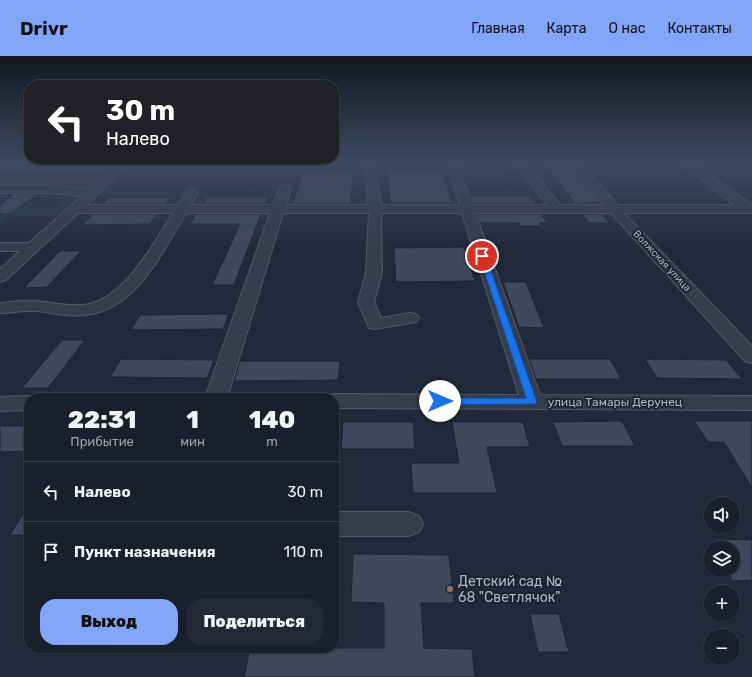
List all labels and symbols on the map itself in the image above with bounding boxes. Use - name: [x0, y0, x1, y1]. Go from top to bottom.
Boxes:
- street label: Волжская улица: [631, 228, 693, 294]
- pin: [465, 239, 499, 273]
- position arrow: [419, 380, 461, 422]
- street label: улица Тамары Дерунец: [548, 395, 683, 409]
- place label: Детский сад № 68 "Светлячок": [458, 573, 562, 606]
- marker: Детский сад № 68 "Светлячок": [445, 584, 455, 594]

